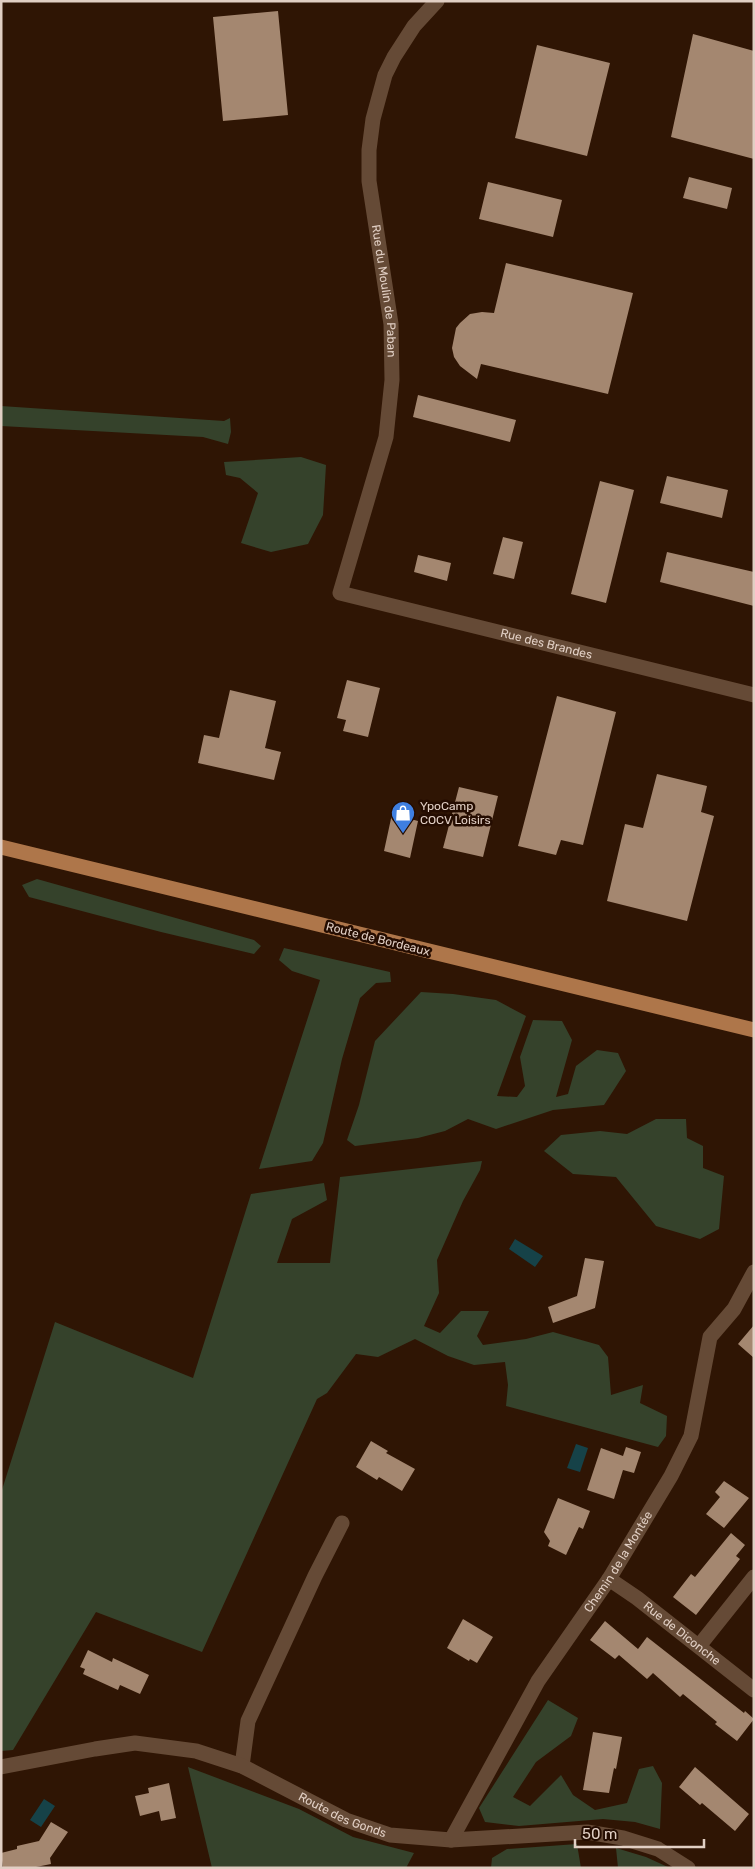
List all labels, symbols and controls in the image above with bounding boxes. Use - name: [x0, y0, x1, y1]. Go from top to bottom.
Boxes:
- street label: Rue du Moulin de Paban: [369, 224, 399, 358]
- street label: Rue des Brandes: [499, 626, 594, 662]
- place label: YpoCamp COCV Loisirs: [420, 799, 491, 827]
- shop icon: YpoCamp COCV Loisirs: [390, 800, 416, 834]
- street label: Route de Bordeaux: [325, 919, 432, 959]
- street label: Chemin de la Montée: [581, 1508, 655, 1615]
- street label: Rue de Diconche: [641, 1599, 724, 1668]
- street label: Route des Gonds: [296, 1790, 388, 1840]
- scale bar: [575, 1816, 704, 1848]
- text: 50 m: [582, 1825, 617, 1843]

